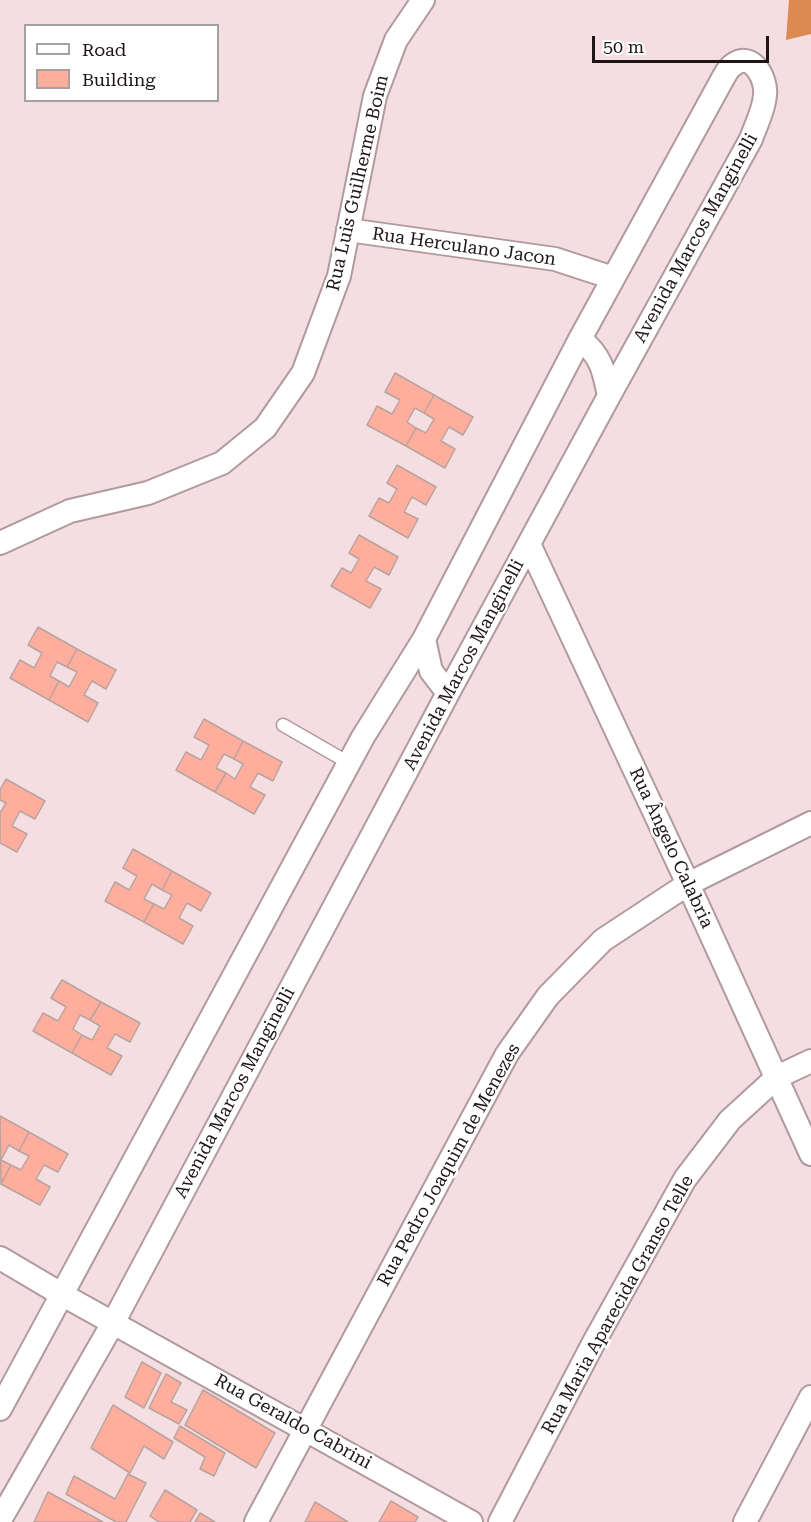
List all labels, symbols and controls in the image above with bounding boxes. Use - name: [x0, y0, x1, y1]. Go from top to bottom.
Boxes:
- legend: [24, 24, 219, 102]
- scale bar: [595, 24, 772, 62]
- text: 50 m: [603, 36, 644, 57]
- text: Road: [82, 39, 126, 60]
- text: Building: [82, 69, 156, 90]
- street label: Rua Luis Guilherme Boim: [323, 73, 393, 293]
- street label: Avenida Marcos Manginelli: [629, 130, 763, 346]
- street label: Rua Herculano Jacon: [371, 223, 557, 271]
- street label: Avenida Marcos Manginelli: [399, 556, 529, 774]
- street label: Rua Ângelo Calabria: [624, 764, 718, 932]
- street label: Avenida Marcos Manginelli: [170, 984, 300, 1202]
- street label: Rua Pedro Joaquim de Menezes: [373, 1040, 525, 1290]
- street label: Rua Maria Aparecida Granso Telle: [538, 1172, 698, 1438]
- street label: Rua Geraldo Cabrini: [211, 1370, 375, 1474]

